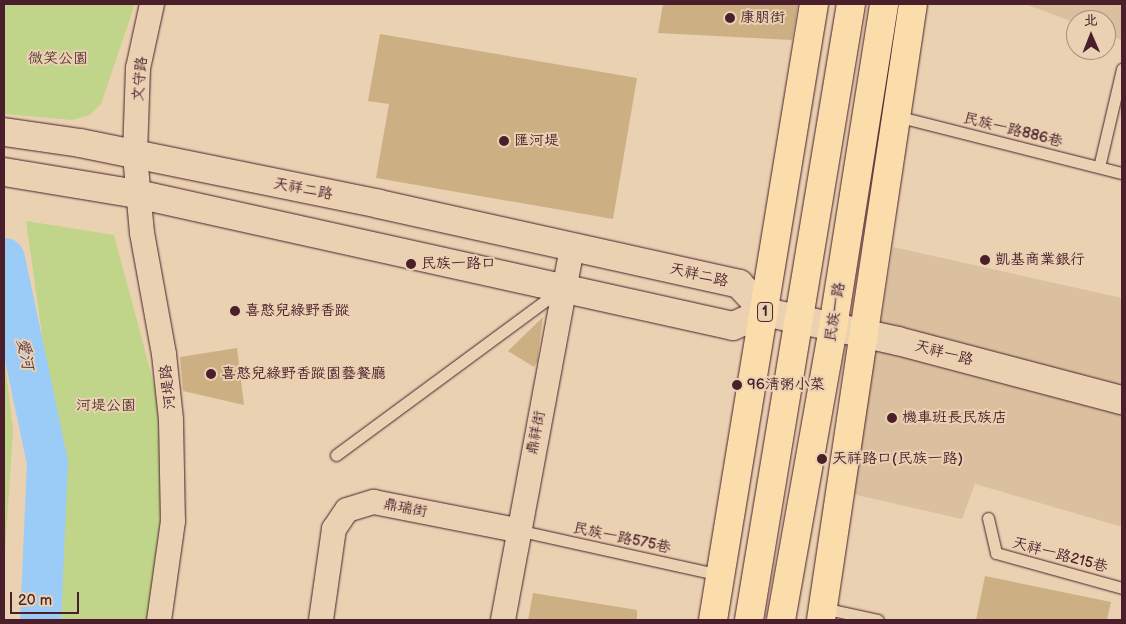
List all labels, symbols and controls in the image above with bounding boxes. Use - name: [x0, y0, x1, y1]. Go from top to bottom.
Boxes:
- place label: 康朋街: [740, 9, 785, 27]
- north arrow: [1066, 10, 1116, 60]
- marker: 康朋街: [724, 12, 736, 24]
- text: 北: [1084, 12, 1098, 29]
- park label: 微笑公園: [28, 50, 88, 68]
- street label: 文守路: [129, 56, 151, 102]
- street label: 民族一路886巷: [962, 109, 1064, 151]
- place label: 匯河堤: [514, 132, 559, 150]
- marker: 匯河堤: [498, 135, 510, 147]
- street label: 天祥二路: [272, 174, 334, 204]
- place label: 凱基商業銀行: [995, 251, 1085, 269]
- marker: 凱基商業銀行: [979, 254, 991, 266]
- place label: 民族一路口: [421, 255, 496, 273]
- marker: 民族一路口: [405, 258, 417, 270]
- street label: 天祥二路: [668, 259, 730, 291]
- street label: 民族一路: [821, 281, 849, 343]
- road number: 1: [756, 300, 774, 324]
- place label: 喜憨兒綠野香蹤: [245, 302, 350, 320]
- marker: 喜憨兒綠野香蹤: [229, 305, 241, 317]
- water label: 愛河: [11, 336, 37, 372]
- street label: 天祥一路: [913, 337, 975, 369]
- street label: 河堤路: [157, 364, 179, 410]
- place label: 喜憨兒綠野香蹤園藝餐廳: [221, 365, 386, 383]
- marker: 喜憨兒綠野香蹤園藝餐廳: [205, 368, 217, 380]
- place label: 96清粥小菜: [747, 376, 825, 394]
- marker: 96清粥小菜: [731, 379, 743, 391]
- park label: 河堤公園: [76, 397, 136, 415]
- street label: 鼎祥街: [523, 409, 549, 457]
- place label: 機車班長民族店: [902, 409, 1007, 427]
- marker: 機車班長民族店: [886, 412, 898, 424]
- place label: 天祥路口(民族一路): [832, 450, 963, 468]
- marker: 天祥路口(民族一路): [816, 453, 828, 465]
- street label: 鼎瑞街: [381, 495, 429, 521]
- street label: 民族一路575巷: [571, 519, 673, 557]
- street label: 天祥一路215巷: [1010, 534, 1110, 576]
- scale bar: [12, 582, 81, 614]
- text: 20 m: [18, 591, 52, 610]

